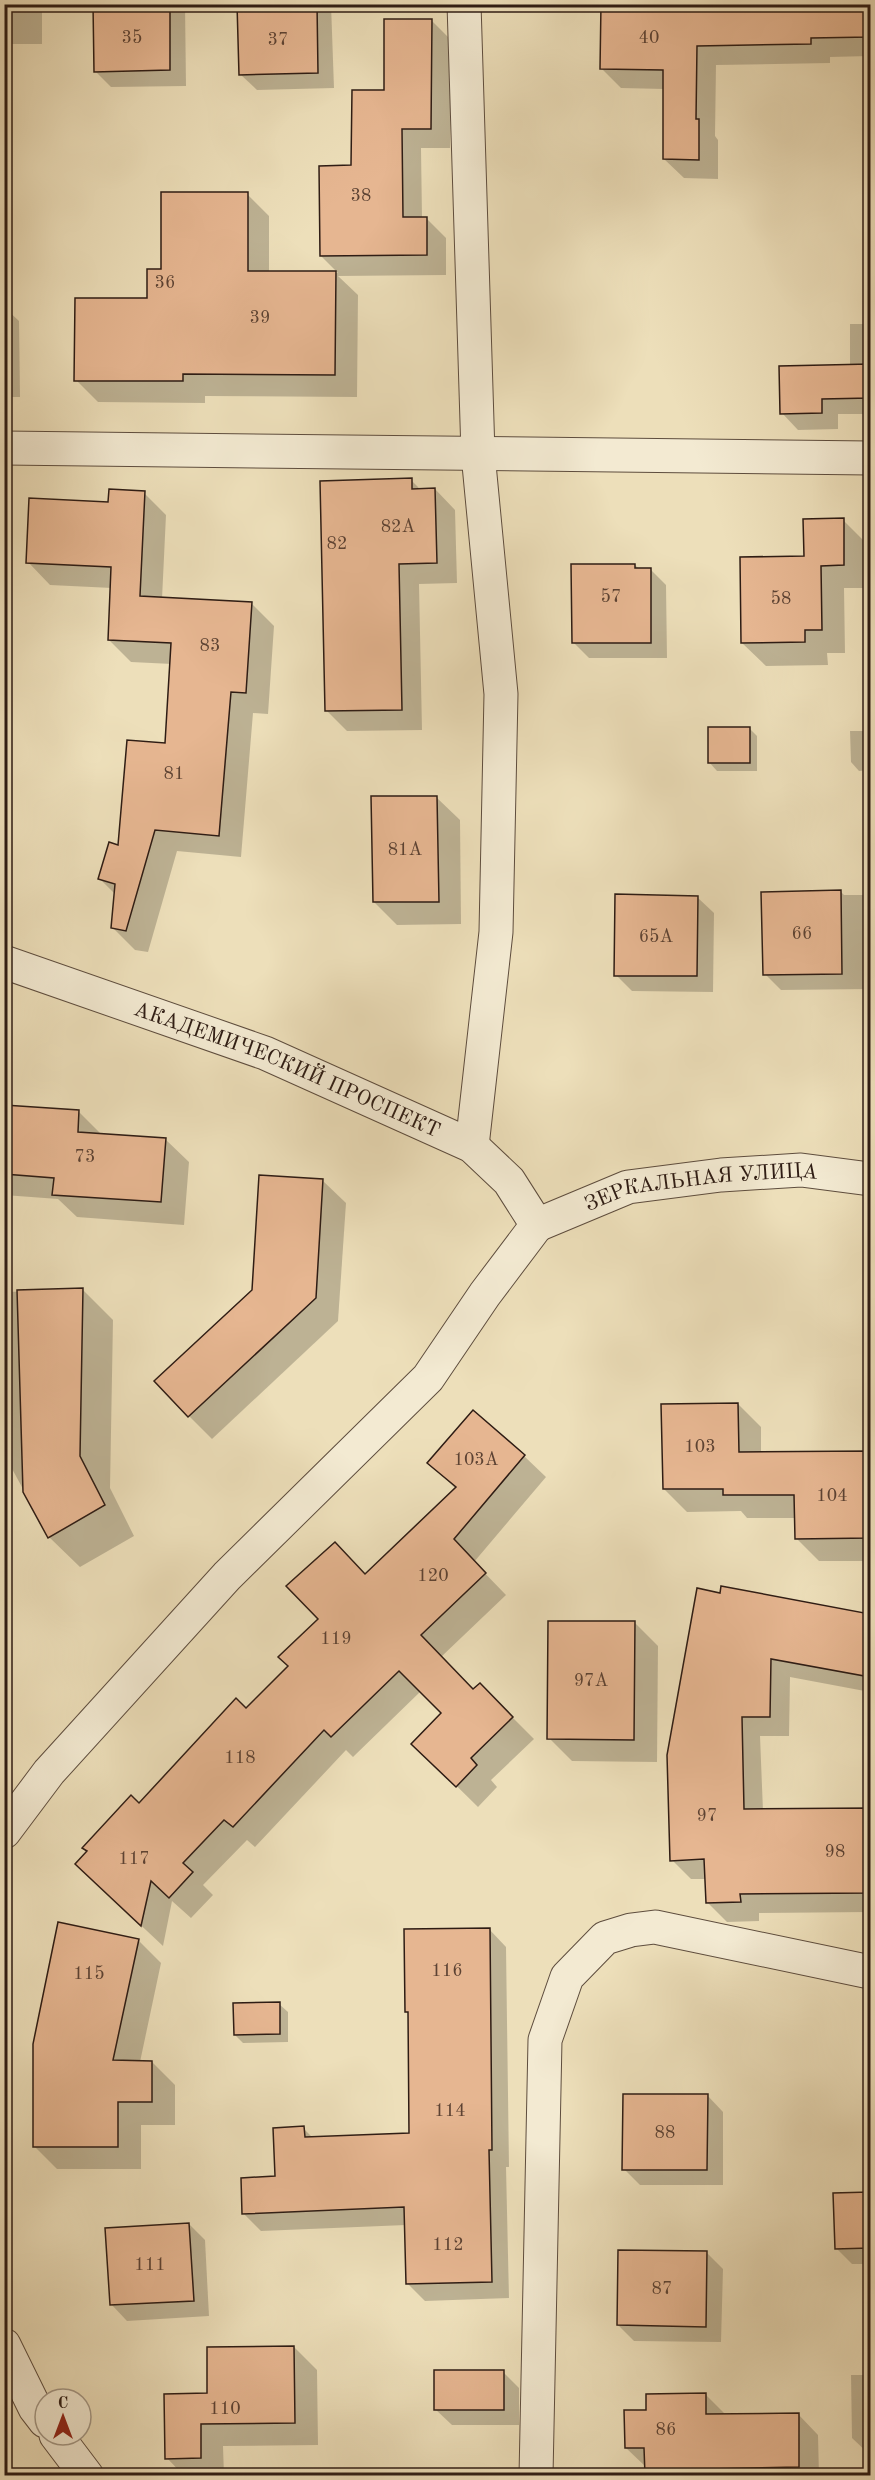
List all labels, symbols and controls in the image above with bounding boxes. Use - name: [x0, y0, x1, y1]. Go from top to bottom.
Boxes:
- house number: 35: [122, 29, 142, 47]
- house number: 40: [639, 29, 659, 47]
- house number: 37: [268, 31, 288, 49]
- house number: 38: [351, 187, 371, 205]
- house number: 36: [155, 274, 175, 292]
- house number: 39: [250, 309, 270, 327]
- house number: 82А: [381, 518, 416, 536]
- house number: 82: [327, 535, 347, 553]
- house number: 57: [601, 588, 621, 606]
- house number: 58: [771, 590, 791, 608]
- house number: 83: [200, 637, 220, 655]
- house number: 81: [164, 765, 184, 783]
- house number: 81А: [388, 841, 423, 859]
- house number: 66: [792, 925, 812, 943]
- house number: 65А: [639, 928, 674, 946]
- street label: АКАДЕМИЧЕСКИЙ ПРОСПЕКТ: [131, 999, 443, 1142]
- house number: 73: [75, 1148, 95, 1166]
- street label: ЗЕРКАЛЬНАЯ УЛИЦА: [582, 1161, 819, 1216]
- house number: 103: [684, 1438, 716, 1456]
- house number: 103А: [453, 1451, 499, 1469]
- house number: 104: [816, 1487, 848, 1505]
- house number: 120: [417, 1567, 449, 1585]
- house number: 119: [320, 1630, 352, 1648]
- house number: 97А: [574, 1672, 609, 1690]
- house number: 118: [224, 1749, 256, 1767]
- house number: 97: [697, 1807, 717, 1825]
- house number: 98: [825, 1843, 845, 1861]
- house number: 117: [118, 1850, 150, 1868]
- house number: 116: [431, 1962, 463, 1980]
- house number: 115: [73, 1965, 105, 1983]
- house number: 114: [434, 2102, 466, 2120]
- house number: 88: [655, 2124, 675, 2142]
- house number: 112: [432, 2236, 464, 2254]
- house number: 111: [134, 2256, 166, 2274]
- house number: 87: [652, 2280, 672, 2298]
- north arrow: [33, 2387, 93, 2447]
- text: С: [58, 2396, 68, 2412]
- house number: 110: [209, 2400, 241, 2418]
- house number: 86: [656, 2421, 676, 2439]

